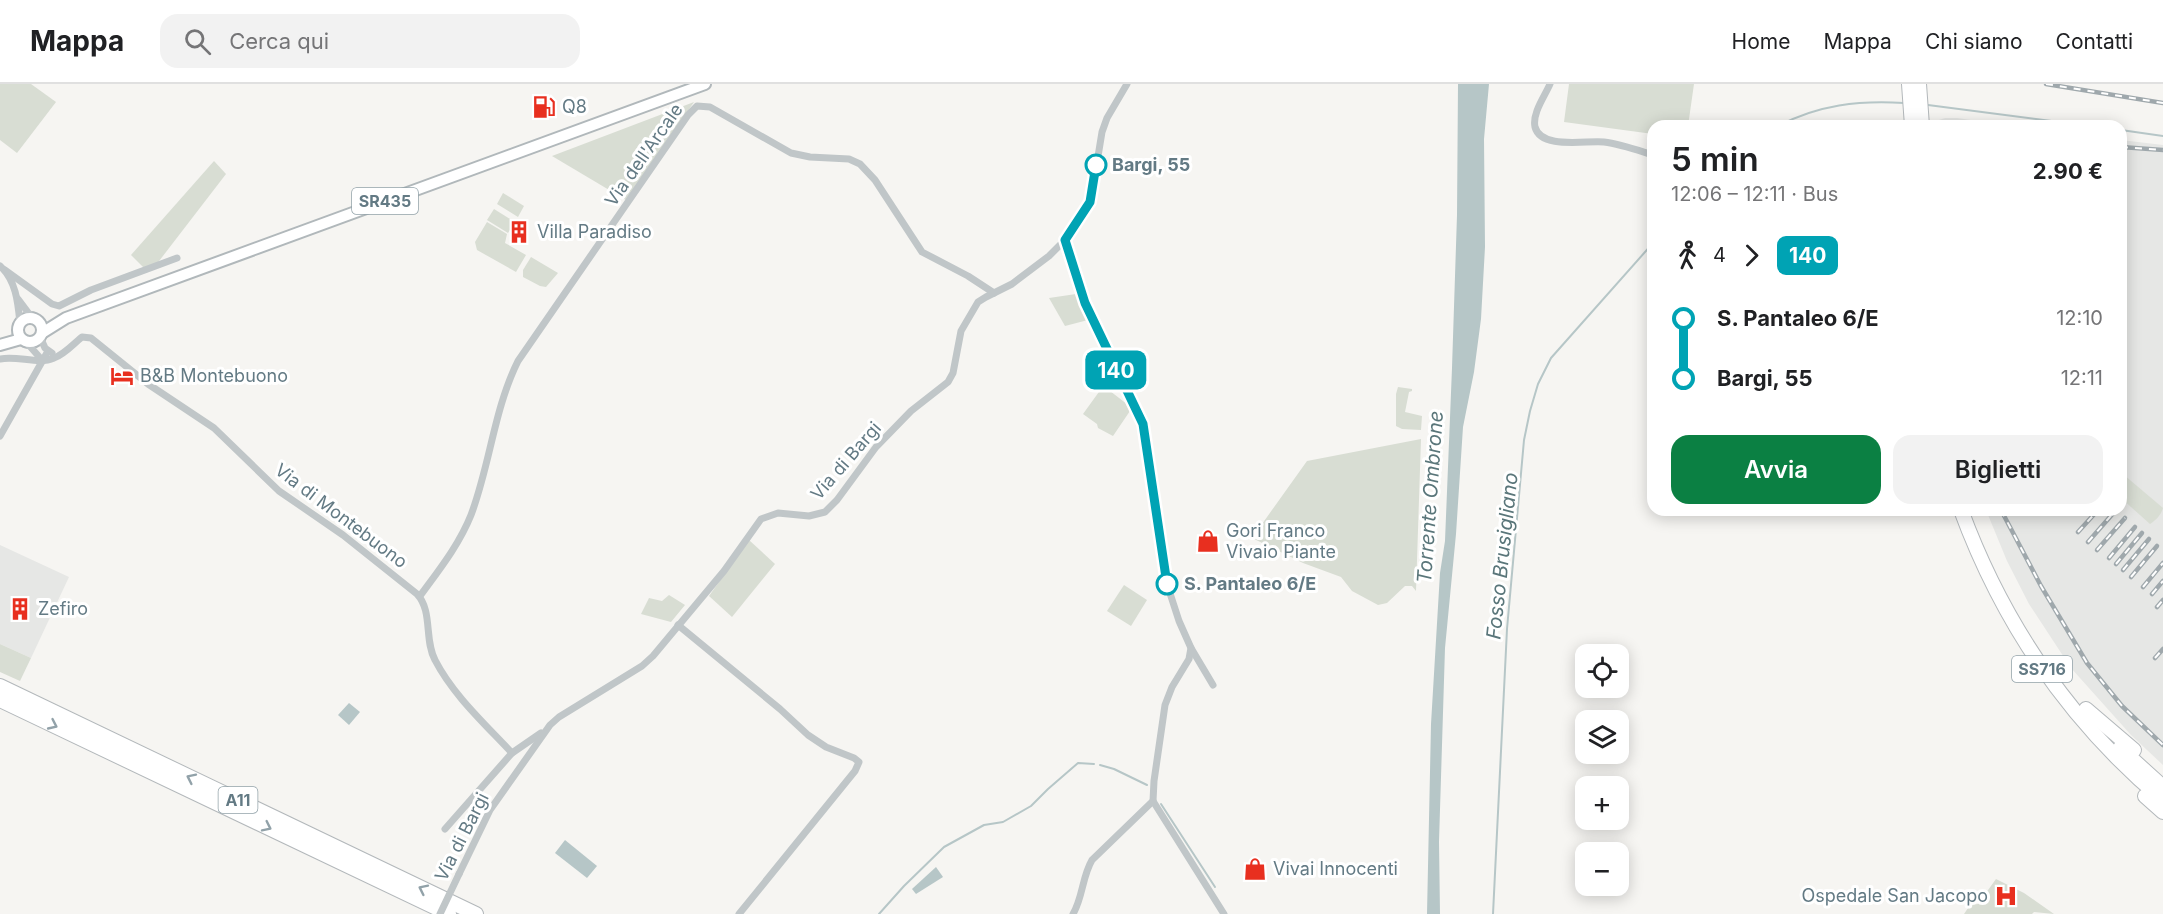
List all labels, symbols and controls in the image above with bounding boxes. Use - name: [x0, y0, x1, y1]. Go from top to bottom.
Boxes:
- search box: [160, 14, 580, 68]
- text: Mappa: [30, 24, 124, 58]
- icon: search: [181, 25, 214, 58]
- text: Cerca qui: [229, 28, 329, 54]
- text: Home: [1732, 29, 1790, 54]
- text: Mappa: [1823, 29, 1892, 54]
- text: Chi siamo: [1925, 29, 2023, 54]
- text: Contatti: [2056, 29, 2133, 54]
- fuel station icon: Q8: [531, 94, 557, 120]
- place label: Q8: [562, 96, 587, 117]
- street label: Via dell'Arcale: [600, 99, 687, 210]
- text: 5 min: [1671, 139, 1759, 179]
- marker: Bargi, 55: [1085, 154, 1107, 176]
- place label: Bargi, 55: [1112, 154, 1190, 175]
- text: 2.90 €: [2033, 158, 2103, 184]
- text: 12:06 – 12:11 · Bus: [1671, 182, 1838, 206]
- road number: SR435: [352, 188, 418, 214]
- building icon: Villa Paradiso: [506, 219, 532, 245]
- place label: Villa Paradiso: [537, 221, 652, 242]
- icon: walk: [1671, 239, 1704, 272]
- icon: forward: [1735, 239, 1768, 272]
- text: 4: [1713, 243, 1726, 267]
- text: 140: [1789, 243, 1826, 268]
- text: S. Pantaleo 6/E: [1717, 305, 1879, 331]
- text: 12:10: [2056, 306, 2103, 330]
- line badge: 140: [1082, 350, 1150, 390]
- text: 140: [1097, 358, 1135, 383]
- hotel icon: B&B Montebuono: [109, 363, 135, 389]
- place label: B&B Montebuono: [140, 365, 288, 386]
- text: Bargi, 55: [1717, 365, 1813, 391]
- text: 12:11: [2061, 366, 2103, 390]
- water label: Torrente Ombrone: [1412, 410, 1448, 584]
- street label: Via di Bargi: [806, 417, 885, 504]
- button: Avvia: [1671, 435, 1881, 504]
- button: Biglietti: [1893, 435, 2103, 504]
- street label: Via di Montebuono: [271, 459, 412, 572]
- water label: Fosso Brusigliano: [1481, 471, 1523, 641]
- place label: Gori Franco Vivaio Piante: [1226, 520, 1336, 562]
- shop icon: Gori Franco Vivaio Piante: [1195, 528, 1221, 554]
- marker: S. Pantaleo 6/E: [1156, 573, 1178, 595]
- place label: S. Pantaleo 6/E: [1184, 573, 1316, 594]
- building icon: Zefiro: [7, 596, 33, 622]
- place label: Zefiro: [38, 598, 88, 619]
- map controls: [1575, 644, 1629, 896]
- button: locate: [1575, 644, 1629, 698]
- road number: SS716: [2012, 656, 2072, 682]
- button: layers: [1575, 710, 1629, 764]
- one-way arrow: [46, 718, 57, 730]
- one-way arrow: [186, 773, 197, 785]
- button: +: [1575, 776, 1629, 830]
- road number: A11: [218, 787, 258, 813]
- street label: Via di Bargi: [430, 789, 493, 884]
- one-way arrow: [260, 820, 271, 832]
- button: −: [1575, 842, 1629, 896]
- shop icon: Vivai Innocenti: [1242, 856, 1268, 882]
- place label: Vivai Innocenti: [1273, 858, 1398, 879]
- hospital icon: Ospedale San Jacopo: [1993, 883, 2019, 909]
- one-way arrow: [419, 884, 430, 896]
- place label: Ospedale San Jacopo: [1802, 885, 1988, 906]

